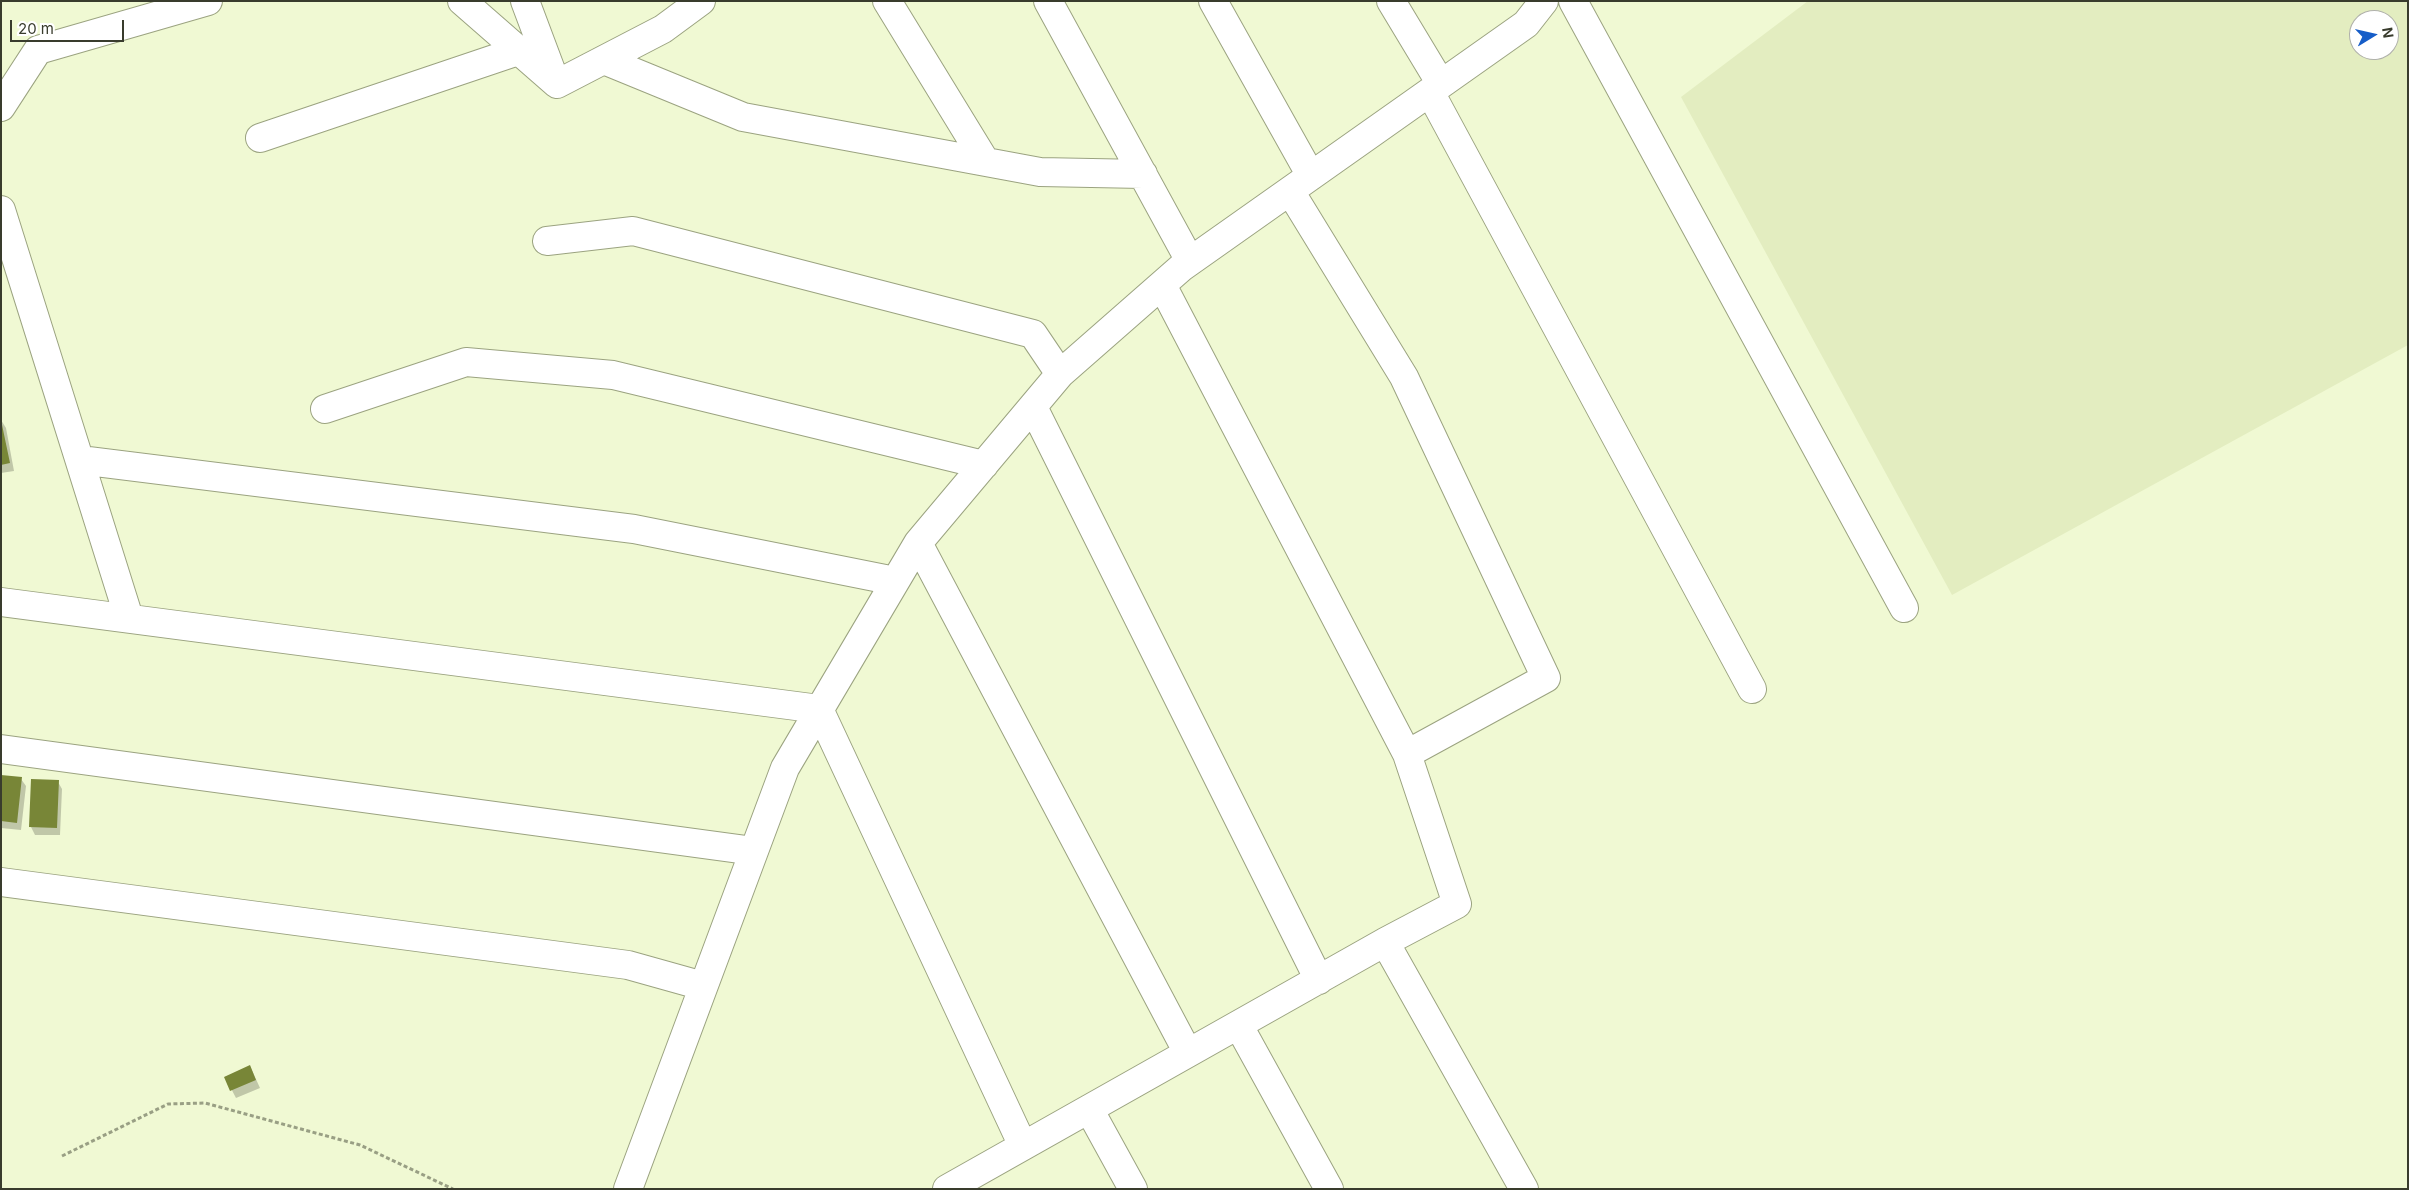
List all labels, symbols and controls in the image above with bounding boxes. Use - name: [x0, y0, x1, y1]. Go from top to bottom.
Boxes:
- scale bar: [12, 10, 126, 42]
- north arrow: [2349, 10, 2399, 60]
- text: 20 m: [18, 19, 54, 38]
- text: N: [2379, 26, 2398, 39]

